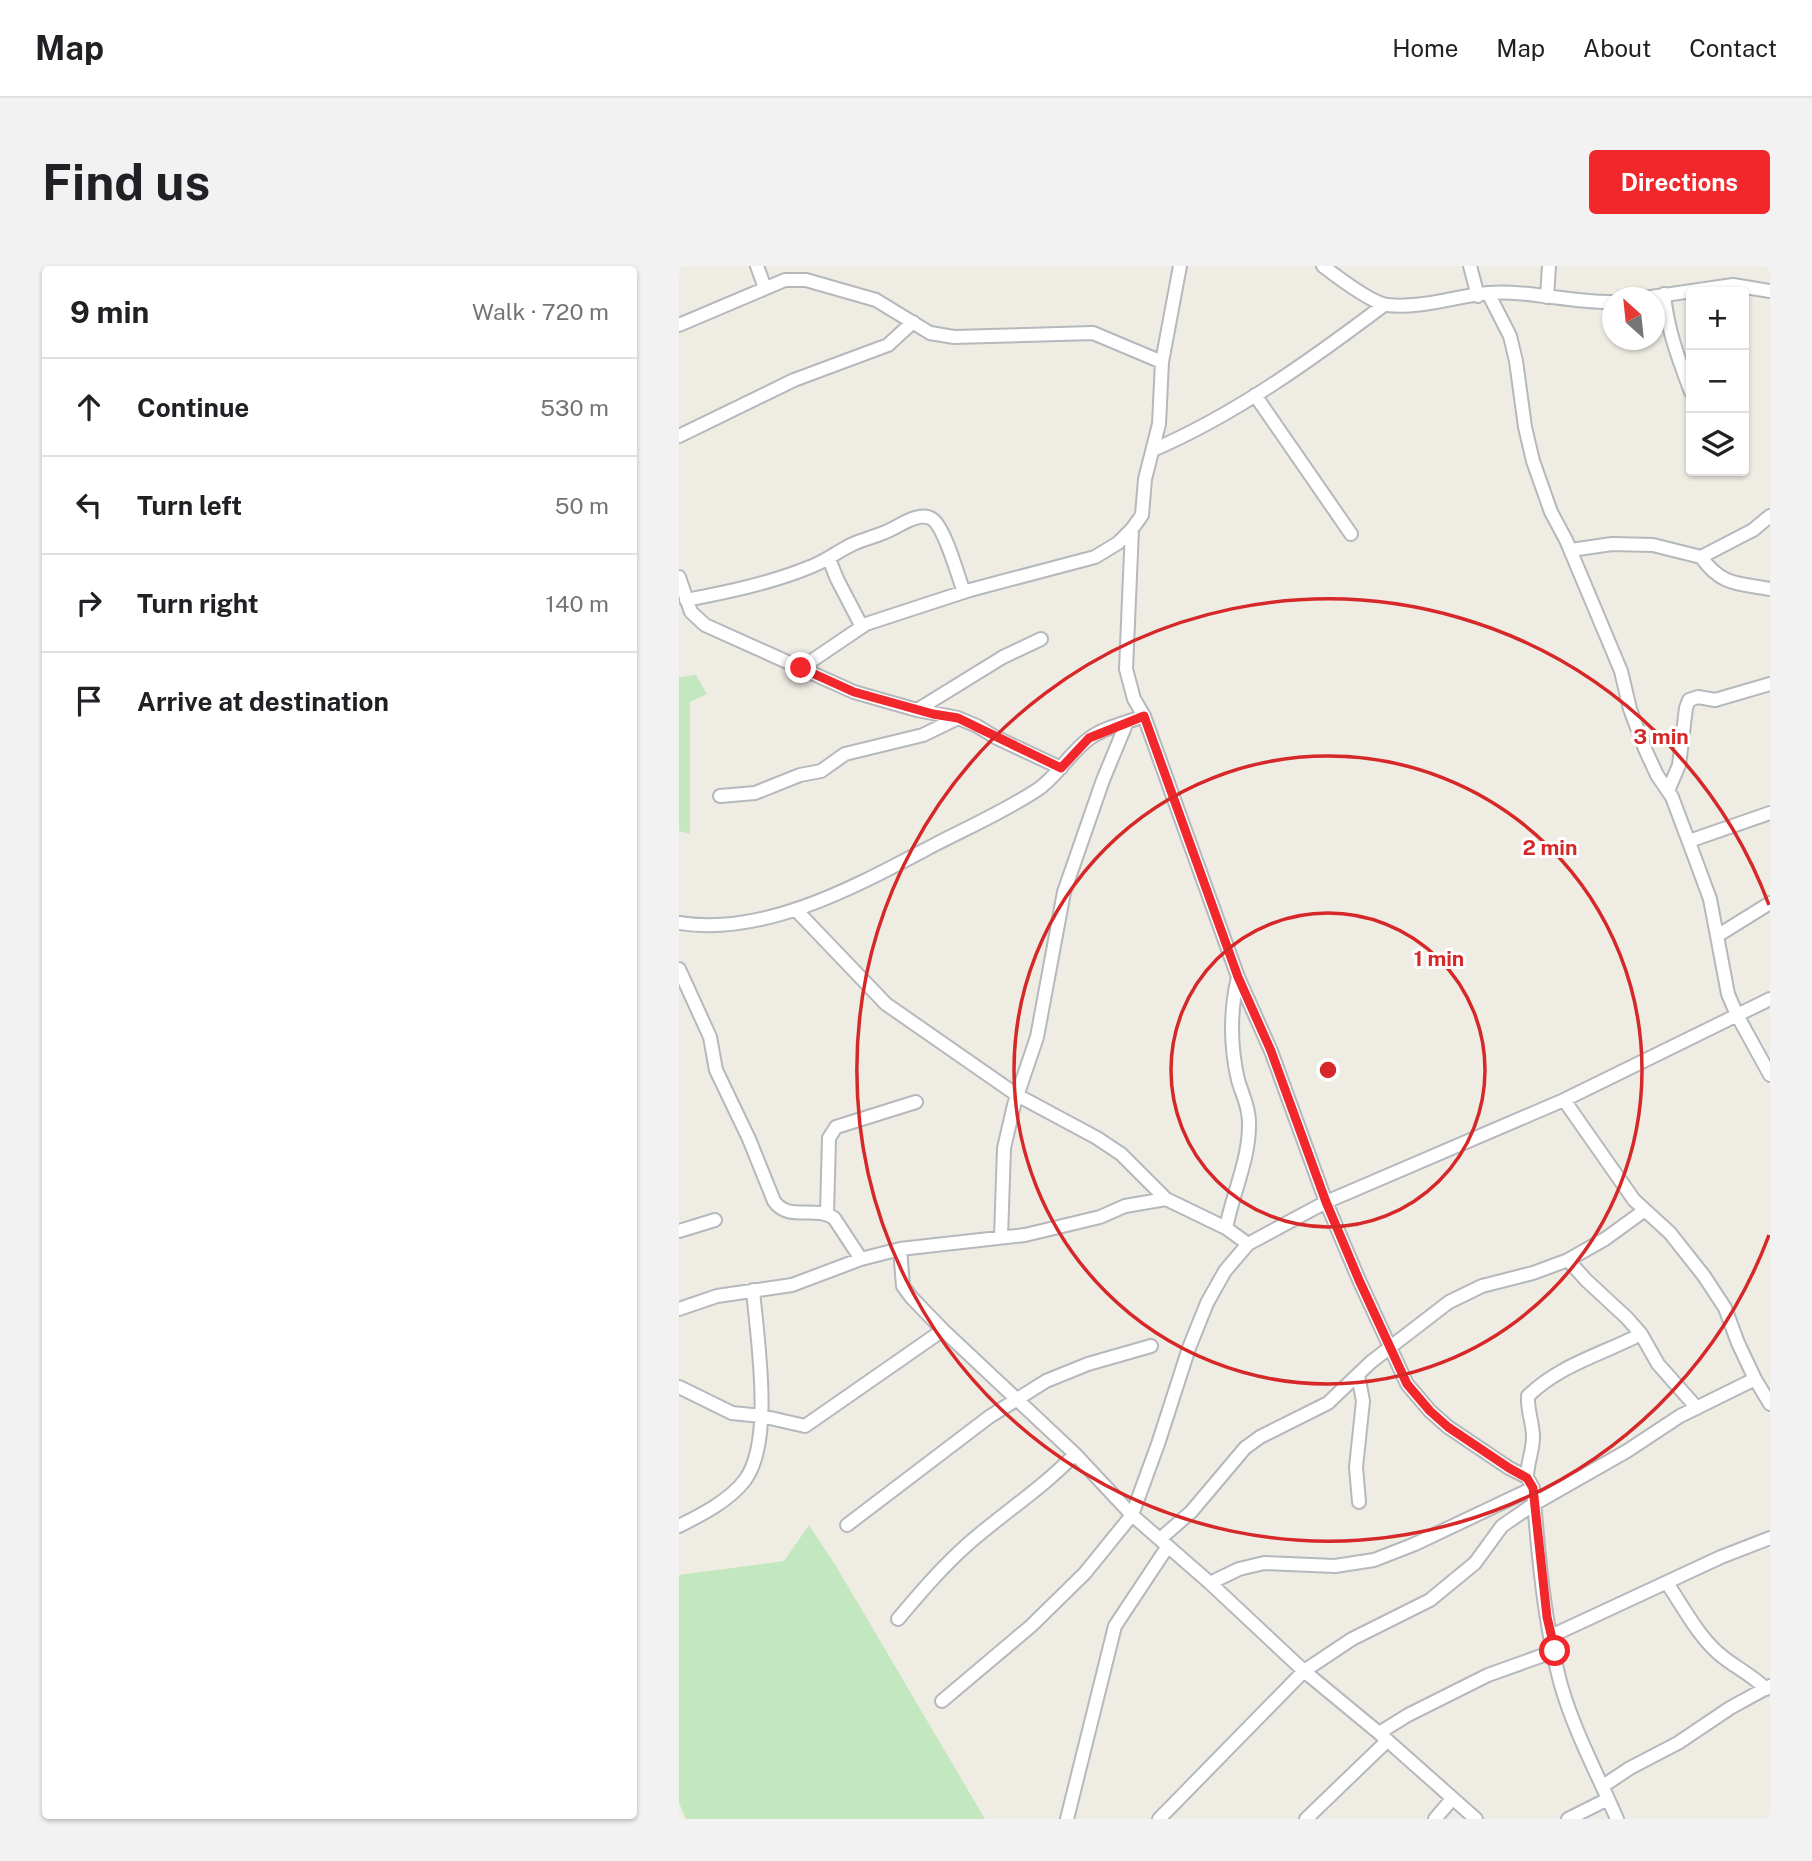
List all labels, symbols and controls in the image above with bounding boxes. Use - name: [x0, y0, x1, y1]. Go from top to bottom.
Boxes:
- text: Map: [35, 29, 104, 67]
- text: Home: [1392, 34, 1458, 62]
- text: Map: [1496, 34, 1545, 62]
- text: About: [1583, 34, 1651, 62]
- text: Contact: [1689, 34, 1777, 62]
- button: Directions: [1589, 150, 1770, 214]
- text: Find us: [42, 153, 210, 211]
- north arrow: [1602, 287, 1665, 350]
- map controls: [1686, 287, 1749, 476]
- button: +: [1686, 287, 1749, 350]
- text: 9 min: [70, 294, 149, 330]
- text: Walk · 720 m: [472, 298, 609, 325]
- button: −: [1686, 350, 1749, 413]
- icon: ahead: [70, 388, 108, 426]
- text: Continue: [137, 392, 249, 423]
- text: 530 m: [540, 394, 609, 421]
- button: layers: [1686, 413, 1749, 476]
- icon: left: [70, 486, 108, 524]
- text: Turn left: [137, 490, 242, 521]
- text: 50 m: [555, 492, 609, 519]
- icon: right: [70, 584, 108, 622]
- text: Turn right: [137, 588, 259, 619]
- text: 140 m: [546, 590, 609, 617]
- route end: [785, 652, 816, 683]
- icon: arrive: [70, 682, 108, 720]
- text: Arrive at destination: [137, 686, 389, 717]
- text: 3 min: [1633, 724, 1689, 749]
- text: 2 min: [1522, 835, 1578, 860]
- text: 1 min: [1414, 946, 1464, 971]
- centre of rings: [1316, 1058, 1340, 1082]
- route start: [1539, 1635, 1570, 1666]

